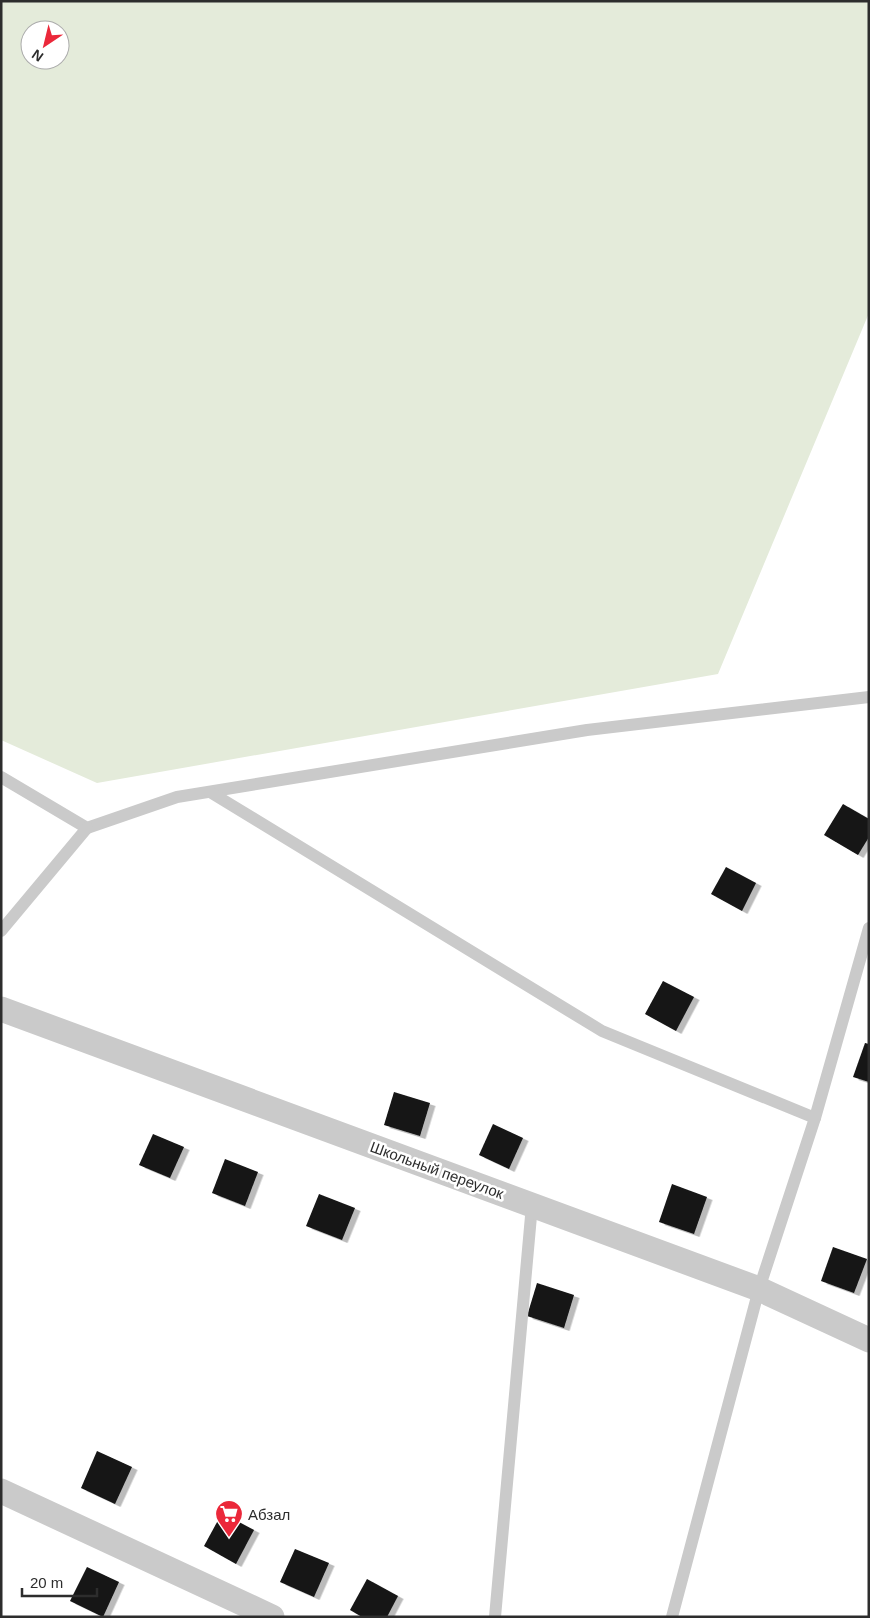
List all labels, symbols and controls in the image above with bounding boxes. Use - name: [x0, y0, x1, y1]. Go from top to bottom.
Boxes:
- north arrow: [20, 20, 70, 70]
- text: N: [29, 46, 46, 65]
- street label: Школьный переулок: [368, 1138, 506, 1202]
- supermarket icon: Абзал: [214, 1499, 244, 1538]
- place label: Абзал: [248, 1506, 290, 1523]
- scale bar: [22, 1566, 98, 1598]
- text: 20 m: [30, 1574, 63, 1591]

